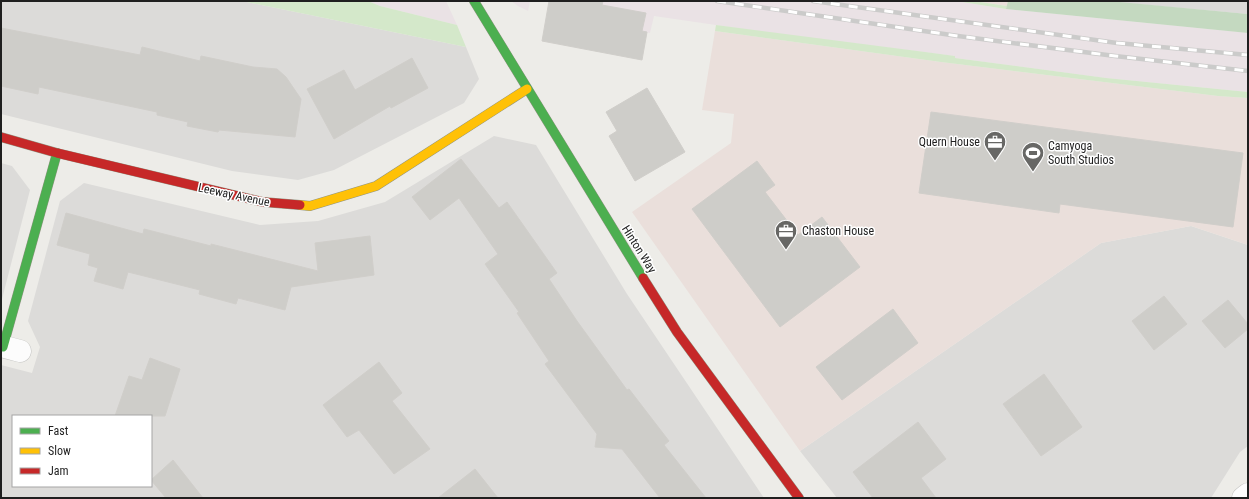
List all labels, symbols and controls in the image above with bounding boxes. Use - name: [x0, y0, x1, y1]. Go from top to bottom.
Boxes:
- office icon: Quern House: [982, 129, 1008, 162]
- place label: Quern House: [919, 135, 980, 149]
- place label: Camyoga South Studios: [1048, 139, 1114, 167]
- sports icon: Camyoga South Studios: [1020, 140, 1046, 173]
- street label: Leeway Avenue: [197, 181, 271, 209]
- office icon: Chaston House: [773, 218, 799, 251]
- street label: Hinton Way: [619, 223, 659, 275]
- place label: Chaston House: [802, 224, 875, 238]
- legend: [12, 415, 152, 487]
- text: Fast: [48, 424, 69, 438]
- text: Slow: [48, 444, 71, 458]
- text: Jam: [48, 464, 69, 478]

